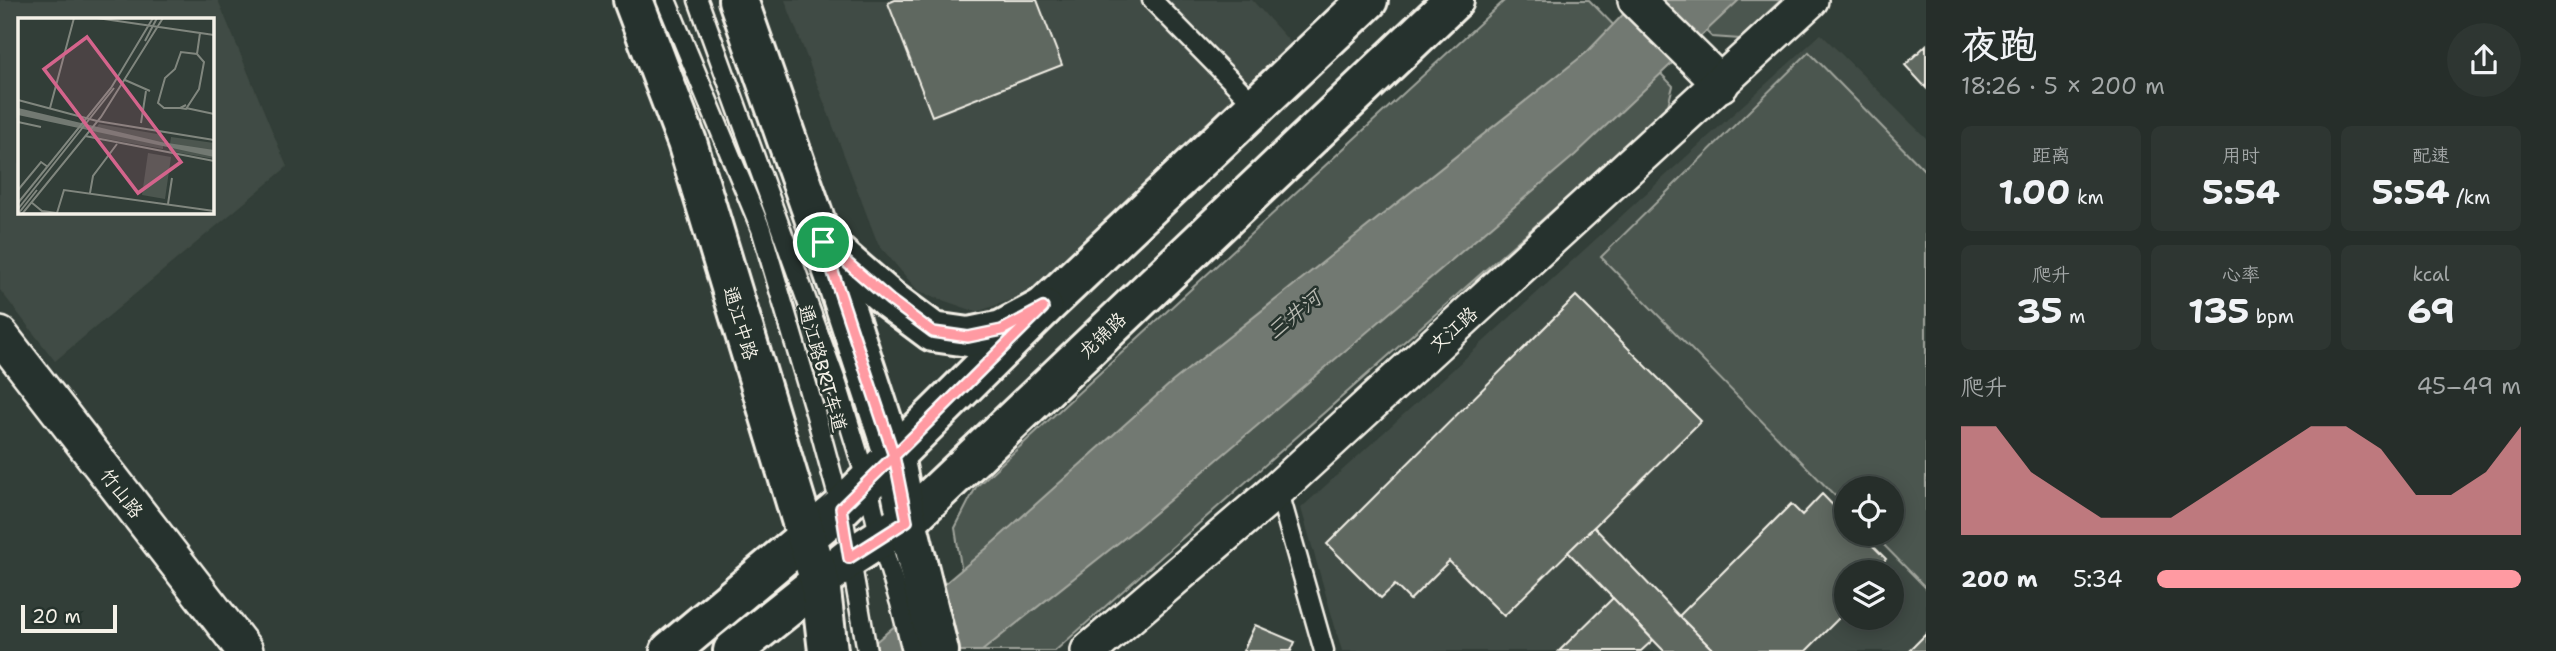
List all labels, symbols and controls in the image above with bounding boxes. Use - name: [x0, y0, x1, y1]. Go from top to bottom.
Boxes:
- inset map: [18, 18, 214, 214]
- text: 夜跑: [1961, 19, 2037, 70]
- button: share: [2447, 23, 2521, 97]
- text: 18:26 · 5 × 200 m: [1961, 71, 2165, 101]
- text: 距离: [2032, 143, 2070, 168]
- text: 用时: [2222, 143, 2260, 168]
- text: 配速: [2412, 143, 2450, 168]
- text: 1.00: [1998, 168, 2071, 215]
- text: 5:54: [2202, 168, 2280, 215]
- text: 5:54: [2372, 168, 2450, 215]
- text: km: [2071, 185, 2104, 210]
- text: /km: [2450, 185, 2490, 210]
- pin: [793, 212, 853, 272]
- icon: arrive: [804, 223, 842, 261]
- text: 爬升: [2032, 262, 2070, 287]
- text: 心率: [2222, 262, 2260, 287]
- text: kcal: [2413, 262, 2449, 287]
- water label: 三井河: [1261, 282, 1330, 346]
- street label: 通江中路: [717, 283, 764, 363]
- text: 35: [2017, 287, 2063, 334]
- text: 135: [2188, 287, 2249, 334]
- text: 69: [2407, 287, 2455, 334]
- street label: 文江路: [1424, 301, 1483, 358]
- street label: 通江路BRT车道: [792, 302, 853, 435]
- text: m: [2063, 304, 2085, 329]
- text: bpm: [2249, 304, 2294, 329]
- street label: 龙锦路: [1073, 307, 1132, 364]
- text: 45–49 m: [2417, 371, 2521, 401]
- text: 爬升: [1961, 372, 2007, 402]
- street label: 竹山路: [94, 463, 149, 523]
- map controls: [1834, 476, 1904, 630]
- button: locate: [1834, 476, 1904, 546]
- button: layers: [1834, 560, 1904, 630]
- text: 200 m: [1961, 564, 2038, 594]
- text: 5:34: [2073, 564, 2123, 594]
- scale bar: [21, 602, 117, 634]
- text: 20 m: [32, 604, 81, 629]

